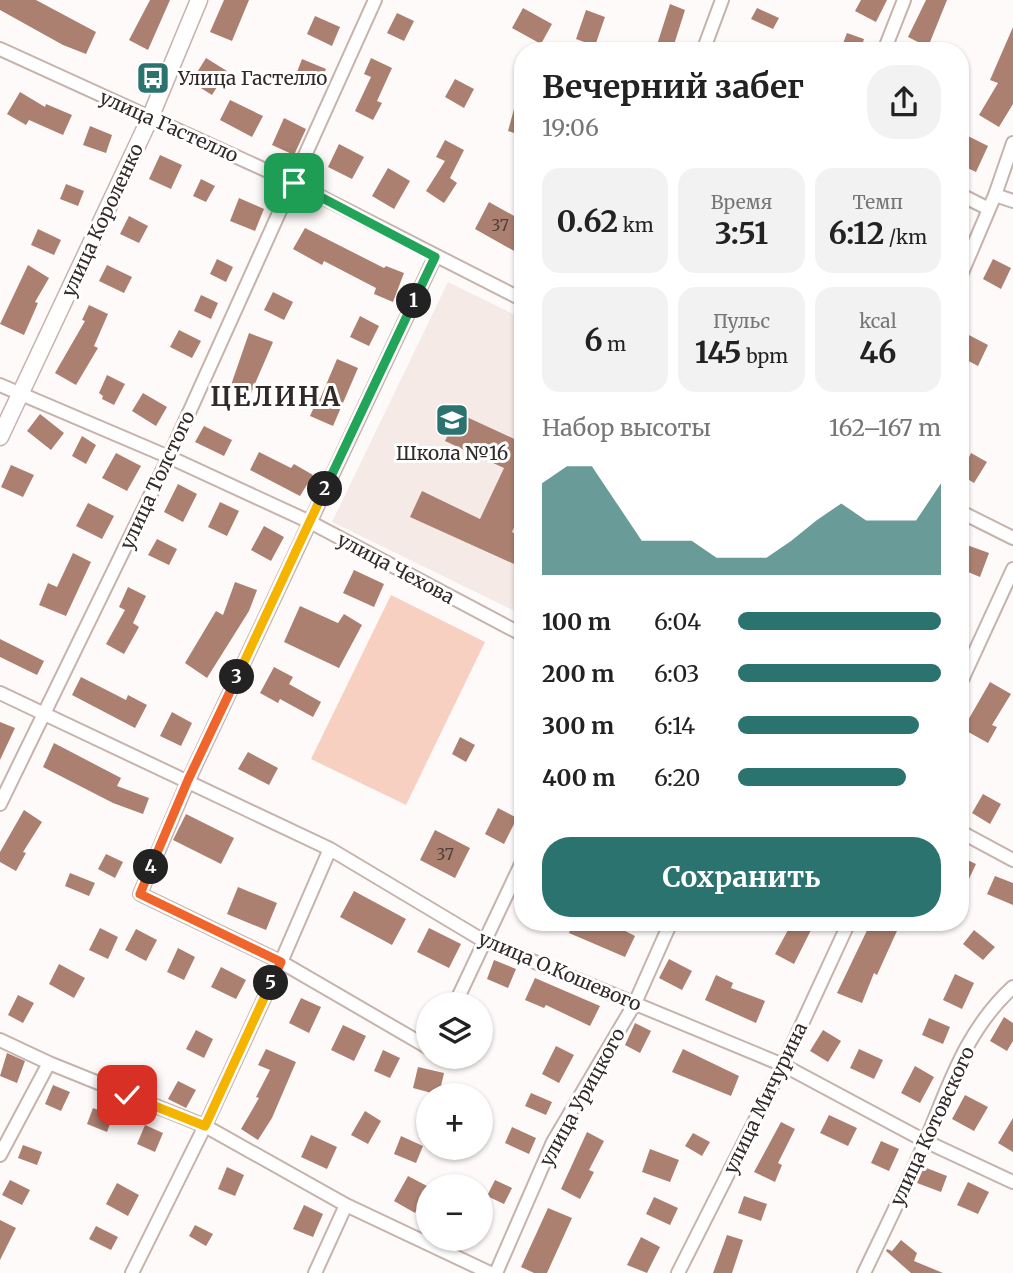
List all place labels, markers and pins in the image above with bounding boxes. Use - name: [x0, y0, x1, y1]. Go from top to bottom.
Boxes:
- bus stop icon: Улица Гастелло: [134, 59, 172, 97]
- place label: Улица Гастелло: [177, 66, 327, 90]
- pin: [264, 153, 324, 213]
- pin: 1: [396, 284, 432, 318]
- school or university icon: Школа №16: [433, 401, 471, 439]
- place label: Школа №16: [396, 441, 508, 465]
- pin: 2: [308, 472, 342, 506]
- pin: 3: [219, 660, 254, 694]
- pin: 4: [134, 850, 168, 884]
- pin: 5: [254, 965, 288, 1000]
- pin: [97, 1065, 157, 1125]

